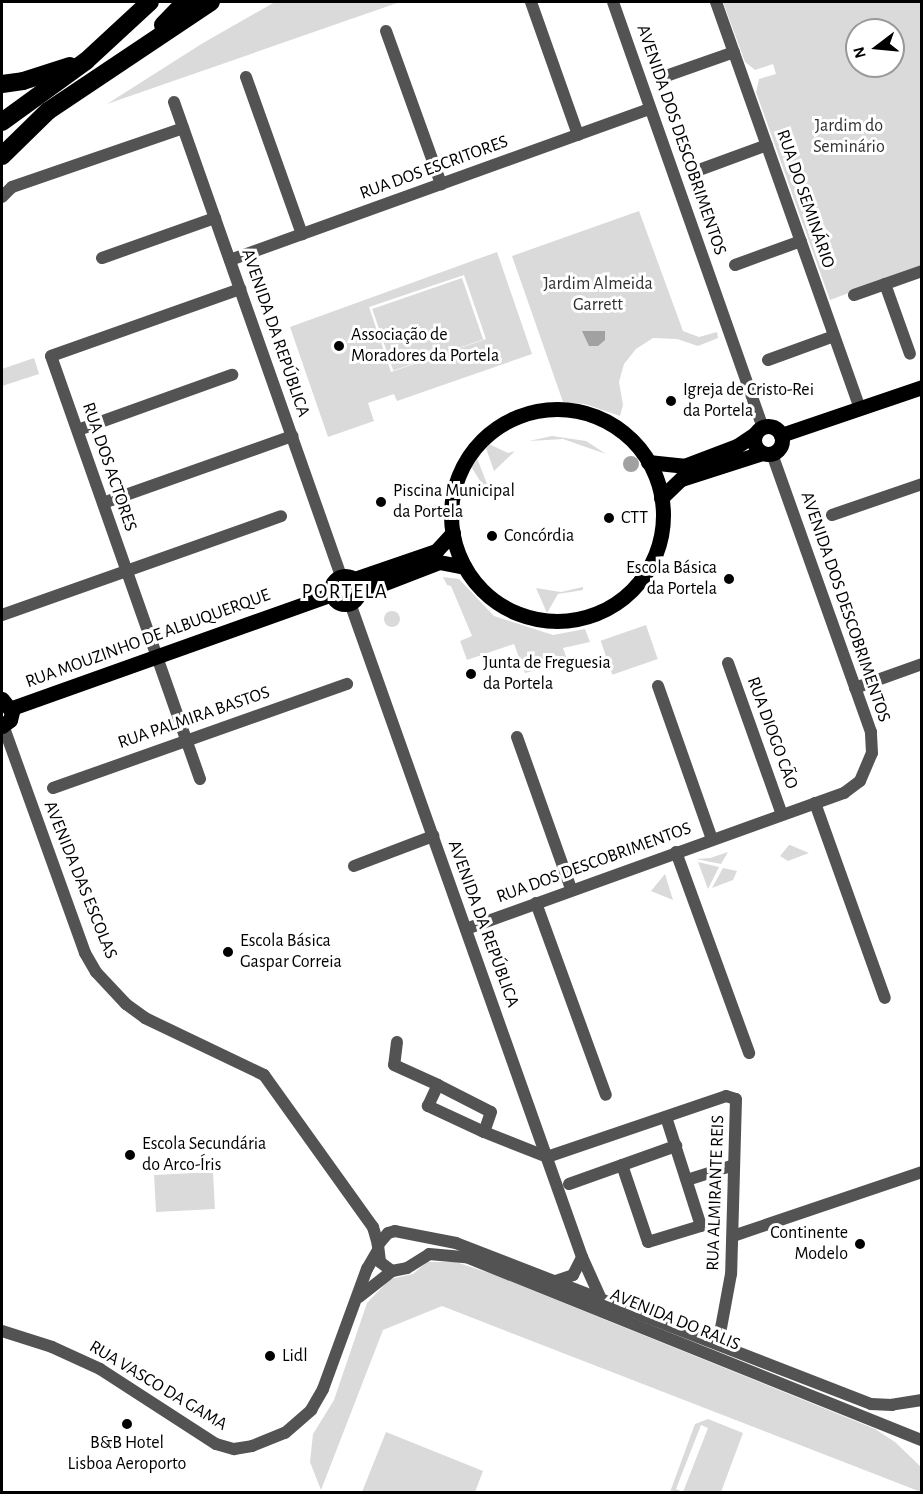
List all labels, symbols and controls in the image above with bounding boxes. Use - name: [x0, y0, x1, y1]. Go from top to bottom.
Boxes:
- north arrow: [845, 18, 905, 78]
- street label: AVENIDA DOS DESCOBRIMENTOS: [631, 22, 731, 258]
- text: N: [850, 45, 869, 60]
- park label: Jardim do Seminário: [813, 116, 885, 158]
- street label: RUA DO SEMINÁRIO: [771, 127, 839, 271]
- street label: RUA DOS ESCRITORES: [357, 131, 511, 205]
- street label: AVENIDA DA REPÚBLICA: [236, 246, 314, 420]
- park label: Jardim Almeida Garrett: [543, 274, 653, 316]
- place label: Associação de Moradores da Portela: [351, 325, 499, 368]
- marker: Associação de Moradores da Portela: [332, 339, 346, 353]
- place label: Igreja de Cristo-Rei da Portela: [683, 380, 814, 422]
- marker: Igreja de Cristo-Rei da Portela: [664, 394, 678, 408]
- street label: RUA DOS ACTORES: [77, 400, 141, 534]
- place label: Piscina Municipal da Portela: [393, 481, 515, 524]
- street label: AVENIDA DOS DESCOBRIMENTOS: [795, 489, 895, 725]
- marker: Piscina Municipal da Portela: [374, 495, 388, 509]
- place label: CTT: [621, 507, 648, 529]
- marker: CTT: [602, 511, 616, 525]
- place label: Concórdia: [504, 525, 574, 547]
- marker: Concórdia: [485, 529, 499, 543]
- place label: Escola Básica da Portela: [626, 558, 717, 600]
- marker: Escola Básica da Portela: [722, 572, 736, 586]
- district label: PORTELA: [302, 579, 388, 605]
- street label: RUA MOUZINHO DE ALBUQUERQUE: [23, 585, 273, 693]
- place label: Junta de Freguesia da Portela: [483, 653, 611, 696]
- marker: Junta de Freguesia da Portela: [464, 667, 478, 681]
- street label: RUA DIOGO CÃO: [742, 674, 802, 792]
- street label: RUA PALMIRA BASTOS: [115, 682, 273, 754]
- street label: AVENIDA DAS ESCOLAS: [38, 798, 122, 962]
- street label: RUA DOS DESCOBRIMENTOS: [494, 818, 694, 908]
- street label: AVENIDA DA REPÚBLICA: [443, 838, 523, 1010]
- place label: Escola Básica Gaspar Correia: [240, 931, 342, 974]
- marker: Escola Básica Gaspar Correia: [221, 945, 235, 959]
- street label: RUA ALMIRANTE REIS: [702, 1115, 730, 1271]
- place label: Escola Secundária do Arco-Íris: [142, 1134, 266, 1176]
- marker: Escola Secundária do Arco-Íris: [123, 1148, 137, 1162]
- place label: Continente Modelo: [770, 1223, 848, 1266]
- marker: Continente Modelo: [853, 1237, 867, 1251]
- street label: AVENIDA DO RALIS: [607, 1284, 743, 1356]
- street label: RUA VASCO DA GAMA: [85, 1336, 231, 1436]
- place label: Lidl: [282, 1345, 308, 1367]
- marker: Lidl: [263, 1349, 277, 1363]
- marker: B&B Hotel Lisboa Aeroporto: [120, 1417, 134, 1431]
- place label: B&B Hotel Lisboa Aeroporto: [68, 1433, 186, 1476]

